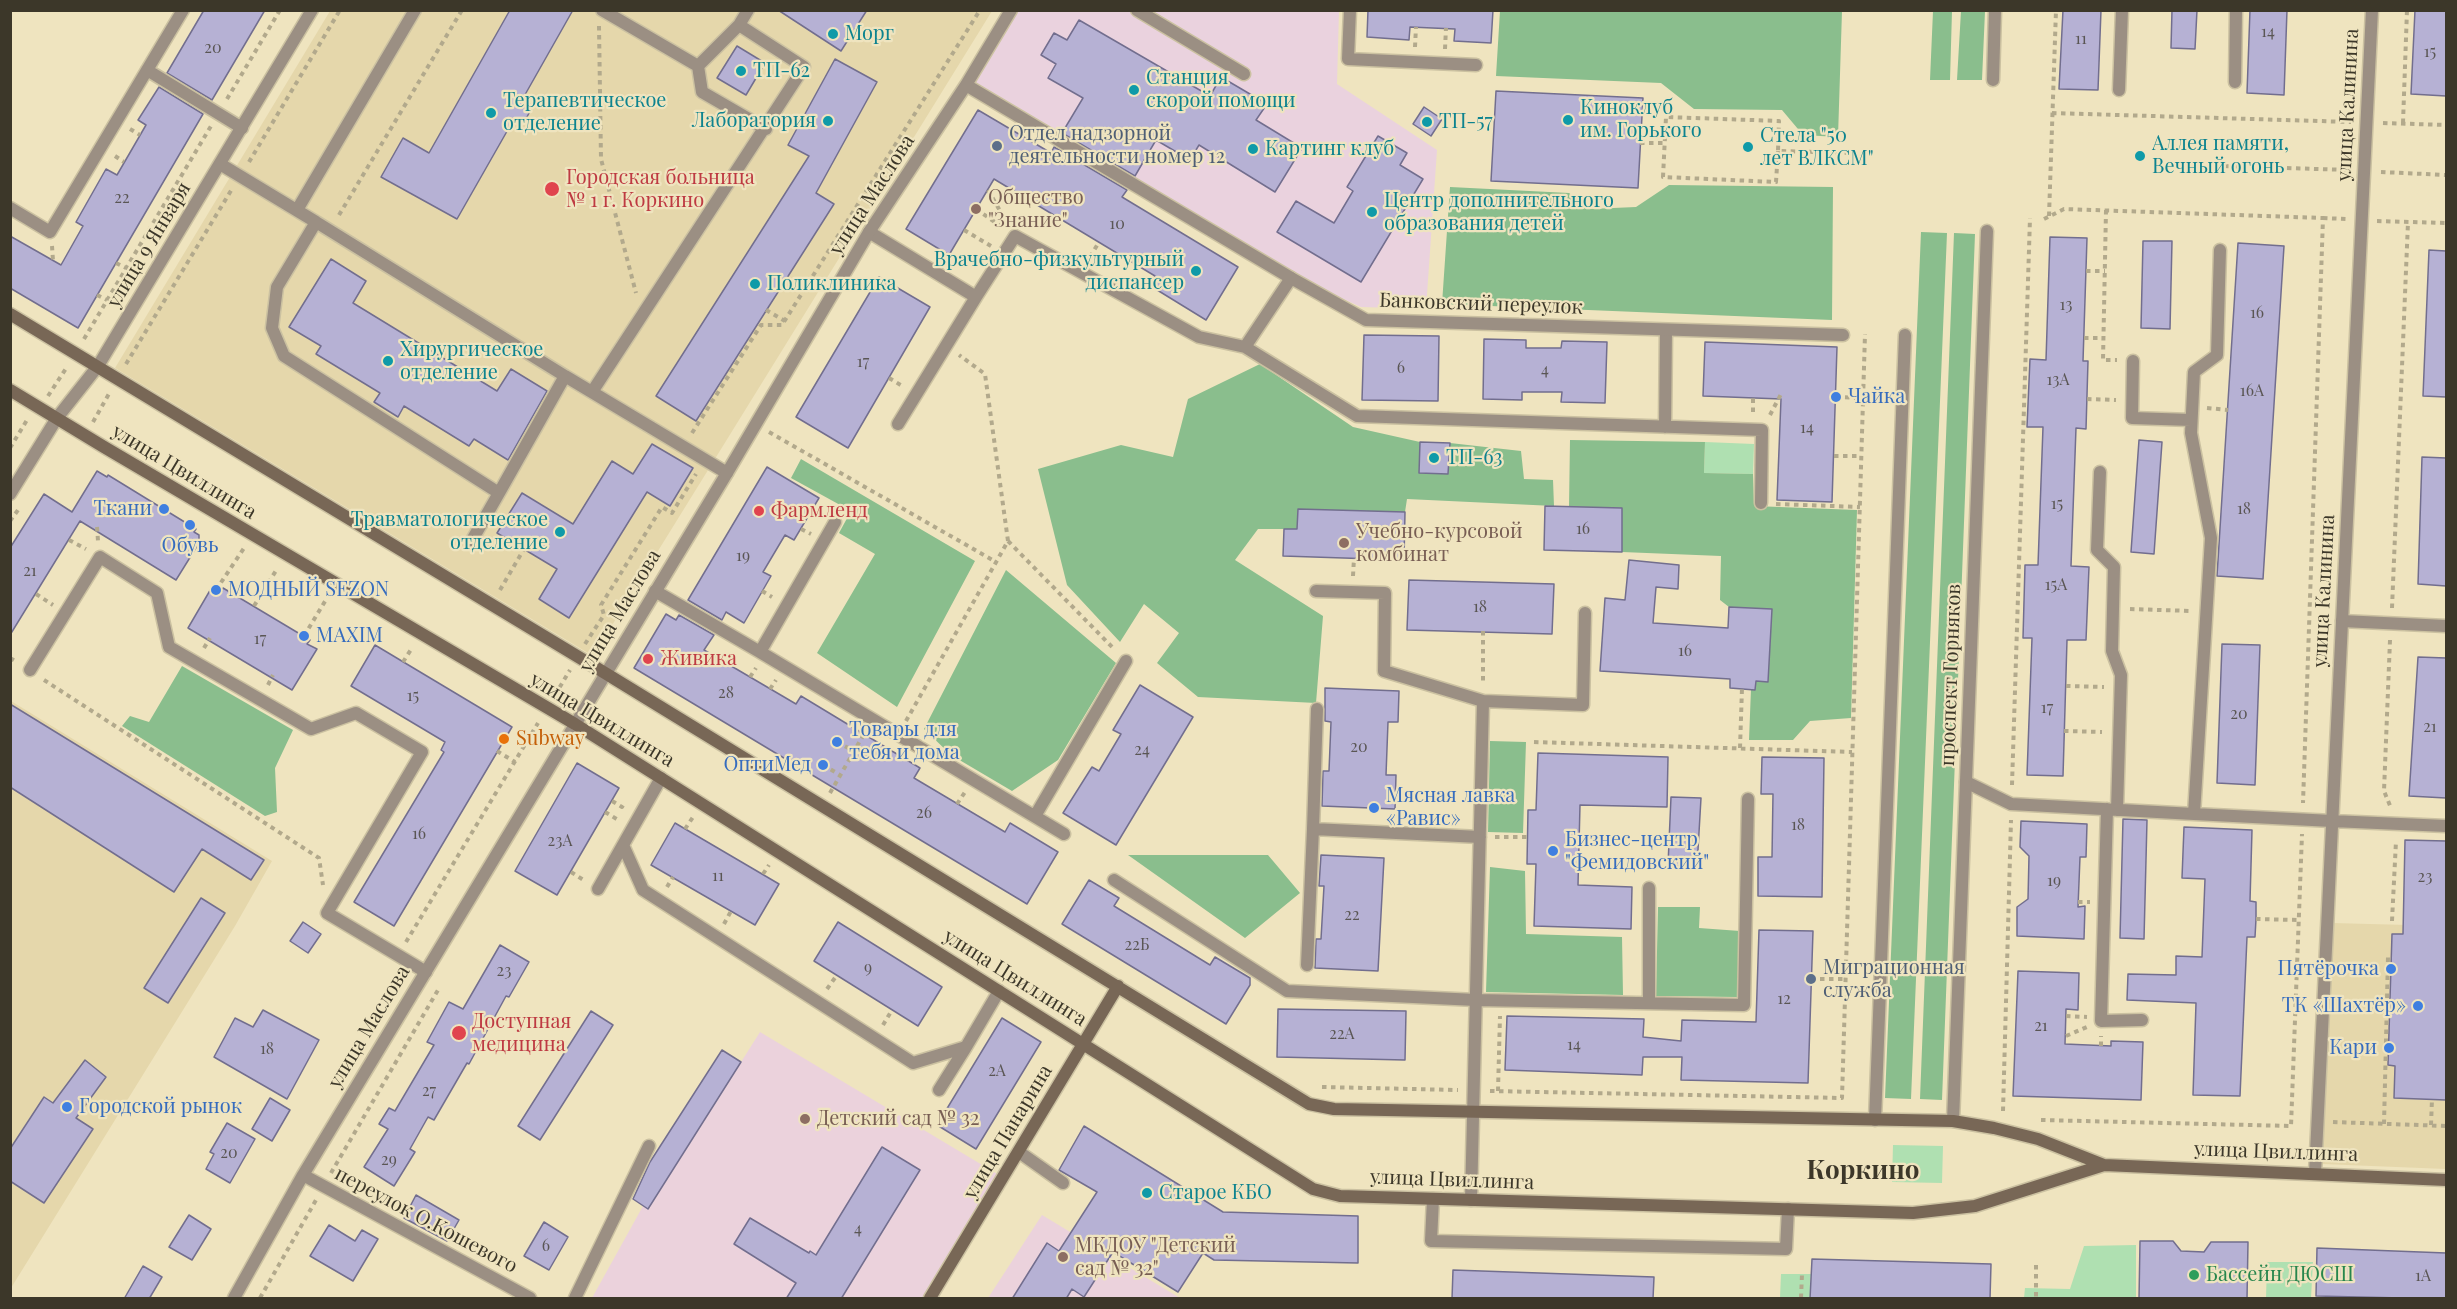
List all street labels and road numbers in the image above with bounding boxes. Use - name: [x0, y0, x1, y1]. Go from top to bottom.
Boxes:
- street label: улица Калинина: [2332, 28, 2364, 182]
- street label: улица Маслова: [824, 130, 920, 260]
- street label: улица 9 Января: [102, 178, 196, 312]
- street label: Банковский переулок: [1379, 288, 1583, 320]
- street label: улица Цвиллинга: [107, 419, 261, 525]
- street label: улица Калинина: [2308, 514, 2340, 668]
- street label: улица Маслова: [574, 545, 666, 677]
- street label: проспект Горняков: [1936, 583, 1966, 767]
- street label: улица Цвиллинга: [525, 667, 679, 773]
- street label: улица Цвиллинга: [939, 924, 1091, 1032]
- street label: улица Маслова: [323, 961, 415, 1093]
- street label: улица Панарина: [958, 1060, 1058, 1204]
- street label: улица Цвиллинга: [2194, 1137, 2358, 1167]
- street label: переулок О.Кошевого: [331, 1162, 521, 1278]
- street label: улица Цвиллинга: [1370, 1165, 1534, 1195]

